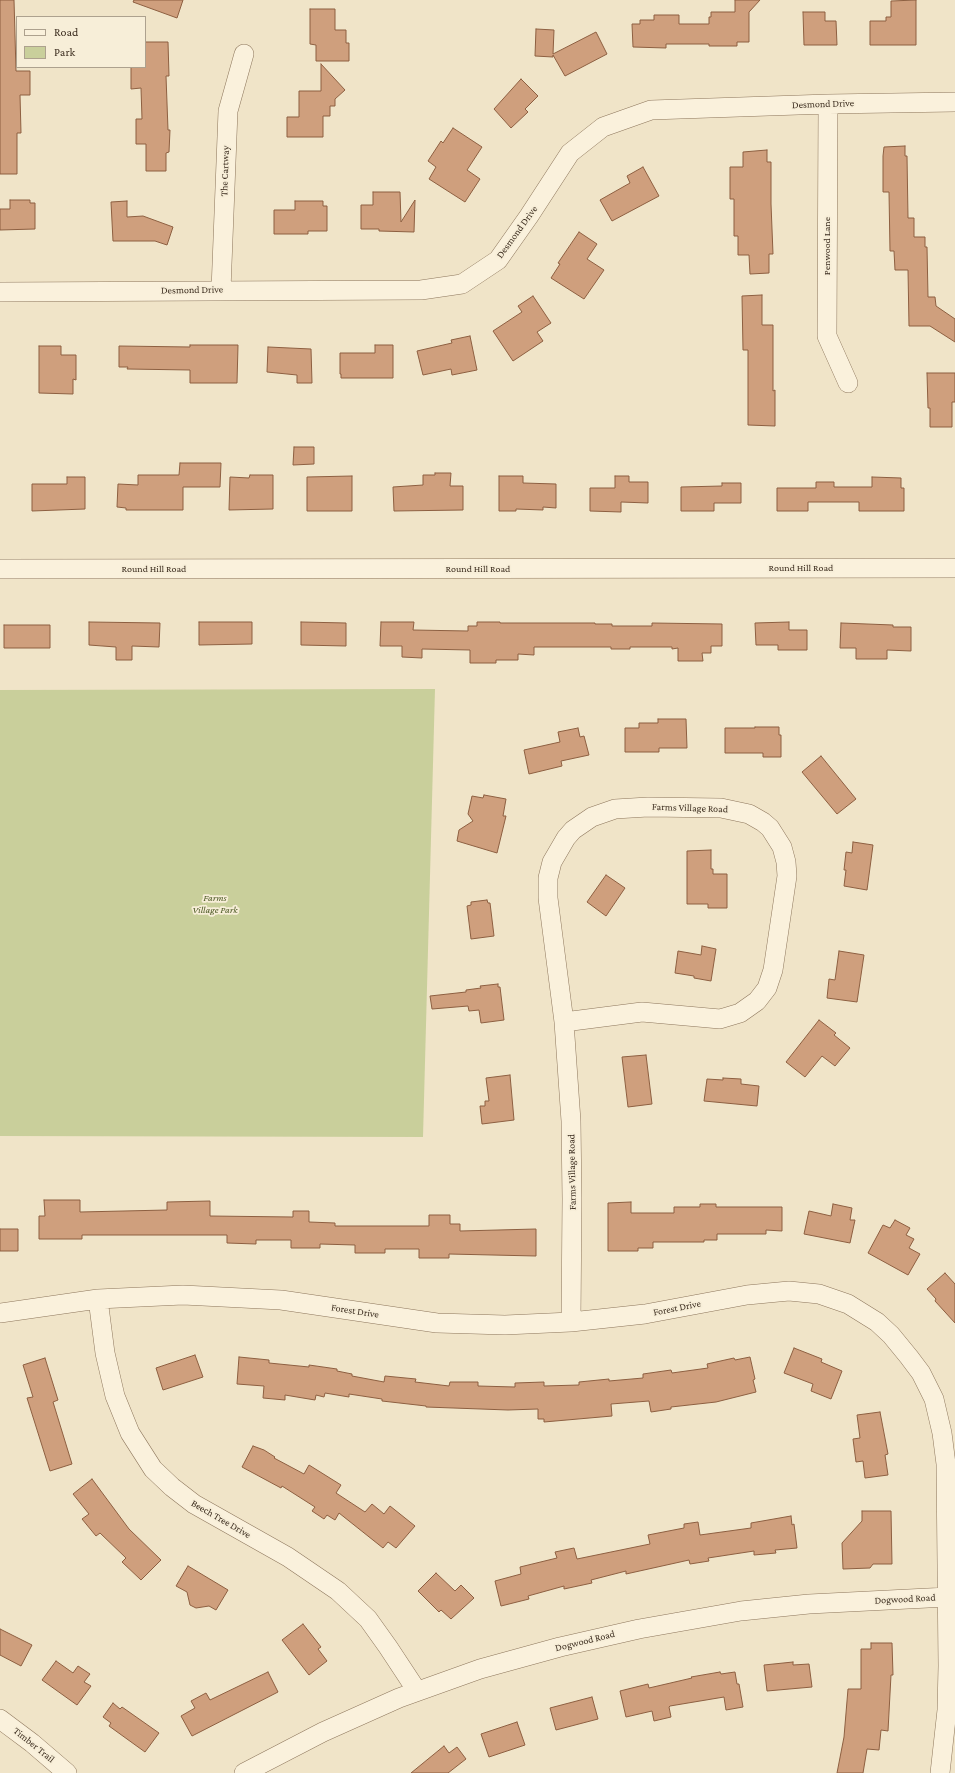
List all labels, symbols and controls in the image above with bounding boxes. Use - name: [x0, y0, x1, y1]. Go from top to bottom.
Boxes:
- legend: [16, 16, 146, 68]
- text: Road: [54, 25, 78, 39]
- text: Park: [54, 45, 75, 59]
- street label: Desmond Drive: [792, 97, 854, 111]
- street label: The Cartway: [218, 145, 232, 197]
- street label: Desmond Drive: [494, 203, 540, 261]
- street label: Penwood Lane: [821, 217, 833, 275]
- street label: Desmond Drive: [161, 283, 223, 297]
- street label: Round Hill Road: [769, 562, 833, 574]
- street label: Round Hill Road: [122, 563, 186, 575]
- street label: Round Hill Road: [446, 563, 510, 575]
- street label: Farms Village Road: [652, 801, 728, 815]
- park label: Farms Village Park: [192, 892, 238, 916]
- street label: Farms Village Road: [565, 1134, 579, 1210]
- street label: Forest Drive: [652, 1298, 702, 1318]
- street label: Forest Drive: [330, 1301, 380, 1321]
- street label: Beech Tree Drive: [189, 1497, 253, 1541]
- street label: Dogwood Road: [874, 1591, 936, 1607]
- street label: Dogwood Road: [554, 1628, 616, 1654]
- street label: Timber Trail: [11, 1725, 57, 1765]

